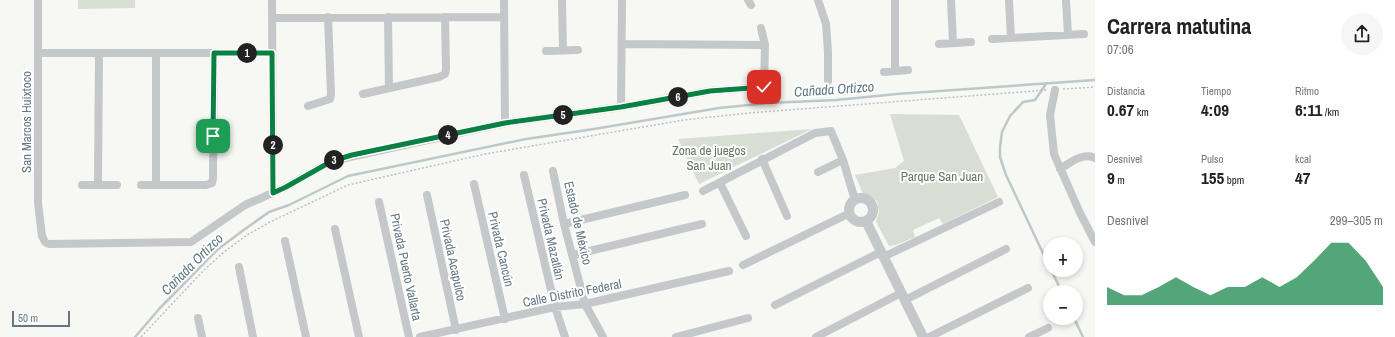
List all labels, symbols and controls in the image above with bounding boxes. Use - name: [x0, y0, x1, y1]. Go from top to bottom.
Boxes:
- text: Carrera matutina: [1107, 11, 1251, 41]
- button: share: [1341, 13, 1383, 55]
- text: 07:06: [1107, 41, 1134, 58]
- pin: 1: [237, 43, 257, 63]
- text: 1: [244, 46, 250, 60]
- pin: [747, 70, 781, 104]
- street label: San Marcos Huixtoco: [18, 71, 35, 173]
- icon: check: [753, 76, 775, 98]
- water label: Cañada Ortizco: [793, 77, 875, 101]
- text: Distancia: [1107, 84, 1145, 98]
- text: Tiempo: [1201, 84, 1231, 98]
- text: Ritmo: [1295, 84, 1319, 98]
- pin: 6: [668, 87, 688, 107]
- text: 6: [675, 90, 681, 104]
- text: 0.67: [1107, 98, 1134, 121]
- text: 4:09: [1201, 98, 1229, 121]
- text: 6:11: [1295, 98, 1322, 121]
- pin: 5: [553, 105, 573, 125]
- text: km: [1134, 105, 1149, 119]
- text: /km: [1322, 105, 1339, 119]
- text: 5: [560, 108, 566, 122]
- pin: [196, 119, 230, 153]
- icon: arrive: [202, 125, 224, 147]
- pin: 4: [438, 125, 458, 145]
- text: 4: [445, 128, 451, 142]
- pin: 2: [263, 135, 283, 155]
- text: 2: [270, 138, 276, 152]
- park label: Zona de juegos San Juan: [672, 142, 746, 174]
- pin: 3: [324, 150, 344, 170]
- text: Desnivel: [1107, 152, 1142, 166]
- text: Pulso: [1201, 152, 1224, 166]
- text: kcal: [1295, 152, 1311, 166]
- text: 3: [331, 153, 337, 167]
- text: 9: [1107, 166, 1115, 189]
- text: 155: [1201, 166, 1224, 189]
- text: 47: [1295, 166, 1311, 189]
- park label: Parque San Juan: [901, 168, 983, 185]
- text: m: [1115, 173, 1125, 187]
- text: bpm: [1224, 173, 1244, 187]
- street label: Estado de México: [560, 180, 596, 267]
- street label: Privada Mazatlán: [533, 197, 569, 281]
- street label: Privada Cancún: [484, 210, 518, 288]
- street label: Privada Puerto Vallarta: [386, 212, 426, 322]
- text: Desnivel: [1107, 212, 1148, 229]
- text: 299–305 m: [1330, 212, 1383, 229]
- street label: Privada Acapulco: [436, 218, 470, 302]
- water label: Cañada Ortizco: [157, 229, 227, 299]
- map controls: [1043, 237, 1083, 325]
- button: +: [1043, 237, 1083, 277]
- street label: Calle Distrito Federal: [521, 275, 623, 311]
- button: −: [1043, 285, 1083, 325]
- scale bar: [12, 309, 70, 328]
- text: 50 m: [18, 311, 38, 325]

